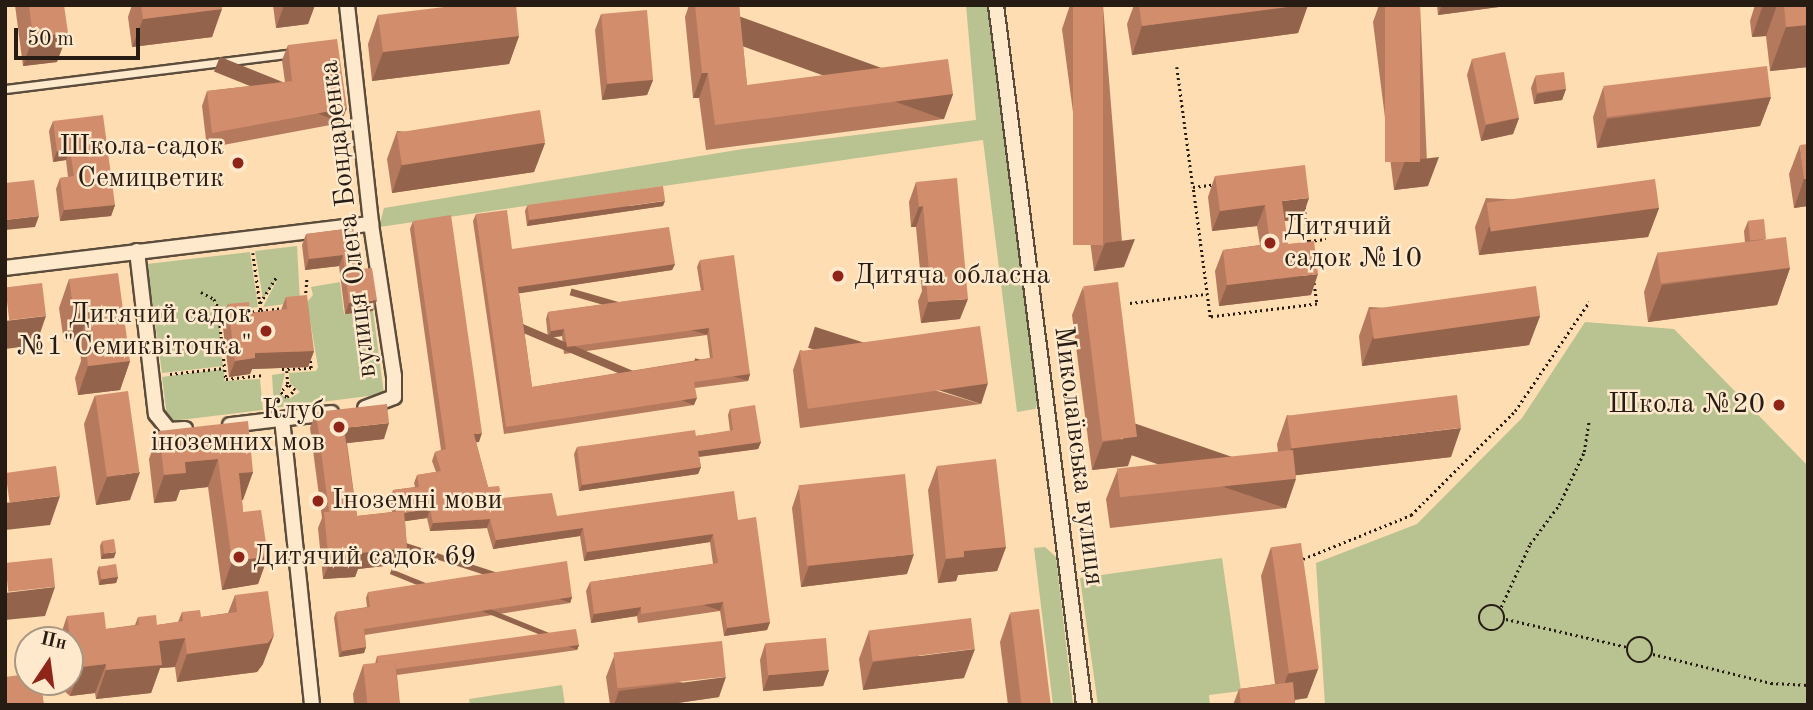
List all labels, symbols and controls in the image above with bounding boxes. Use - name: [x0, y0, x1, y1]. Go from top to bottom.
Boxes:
- scale bar: [18, 14, 144, 58]
- text: 50 m: [27, 29, 74, 50]
- street label: вулиця Олега Бондаренка: [313, 58, 385, 380]
- place label: Школа-садок Семицветик: [59, 130, 224, 196]
- marker: Школа-садок Семицветик: [230, 155, 246, 171]
- place label: Дитячий садок №10: [1284, 210, 1422, 276]
- marker: Дитячий садок №10: [1262, 235, 1278, 251]
- place label: Дитяча обласна: [854, 259, 1050, 293]
- marker: Дитяча обласна: [828, 266, 848, 286]
- place label: Дитячий садок №1"Семиквіточка": [17, 298, 252, 364]
- marker: Дитячий садок №1"Семиквіточка": [258, 323, 274, 339]
- street label: Миколаївська вулиця: [1045, 324, 1111, 588]
- place label: Школа №20: [1608, 388, 1765, 422]
- place label: Клуб іноземних мов: [151, 394, 325, 460]
- marker: Школа №20: [1771, 397, 1787, 413]
- marker: Клуб іноземних мов: [331, 419, 347, 435]
- place label: Іноземні мови: [332, 484, 503, 518]
- marker: Іноземні мови: [310, 493, 326, 509]
- place label: Дитячий садок 69: [253, 540, 477, 574]
- marker: Дитячий садок 69: [231, 549, 247, 565]
- north arrow: [14, 626, 84, 696]
- text: Пн: [38, 630, 68, 654]

